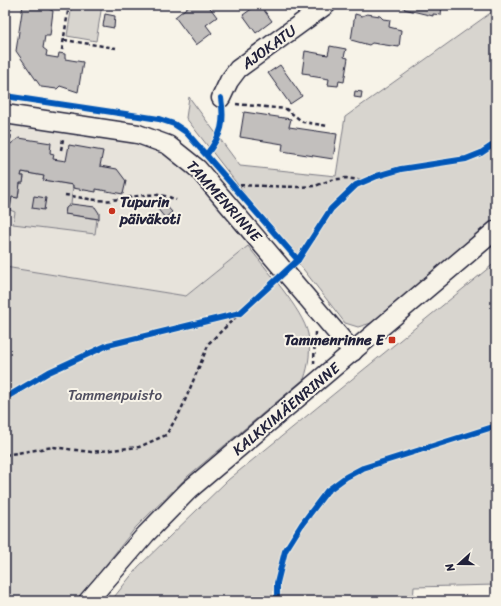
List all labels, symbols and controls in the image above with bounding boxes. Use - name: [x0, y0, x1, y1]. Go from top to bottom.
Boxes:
- street label: AJOKATU: [235, 17, 303, 77]
- street label: TAMMENRINNE: [180, 154, 269, 249]
- place label: Tupurin päiväkoti: [119, 189, 181, 232]
- marker: Tupurin päiväkoti: [107, 206, 117, 216]
- place label: Tammenrinne E: [284, 327, 386, 353]
- marker: Tammenrinne E: [387, 335, 397, 345]
- street label: KALKKIMÄENRINNE: [226, 355, 347, 462]
- park label: Tammenpuisto: [68, 382, 162, 408]
- north arrow: [439, 544, 479, 584]
- text: N: [440, 560, 461, 575]

